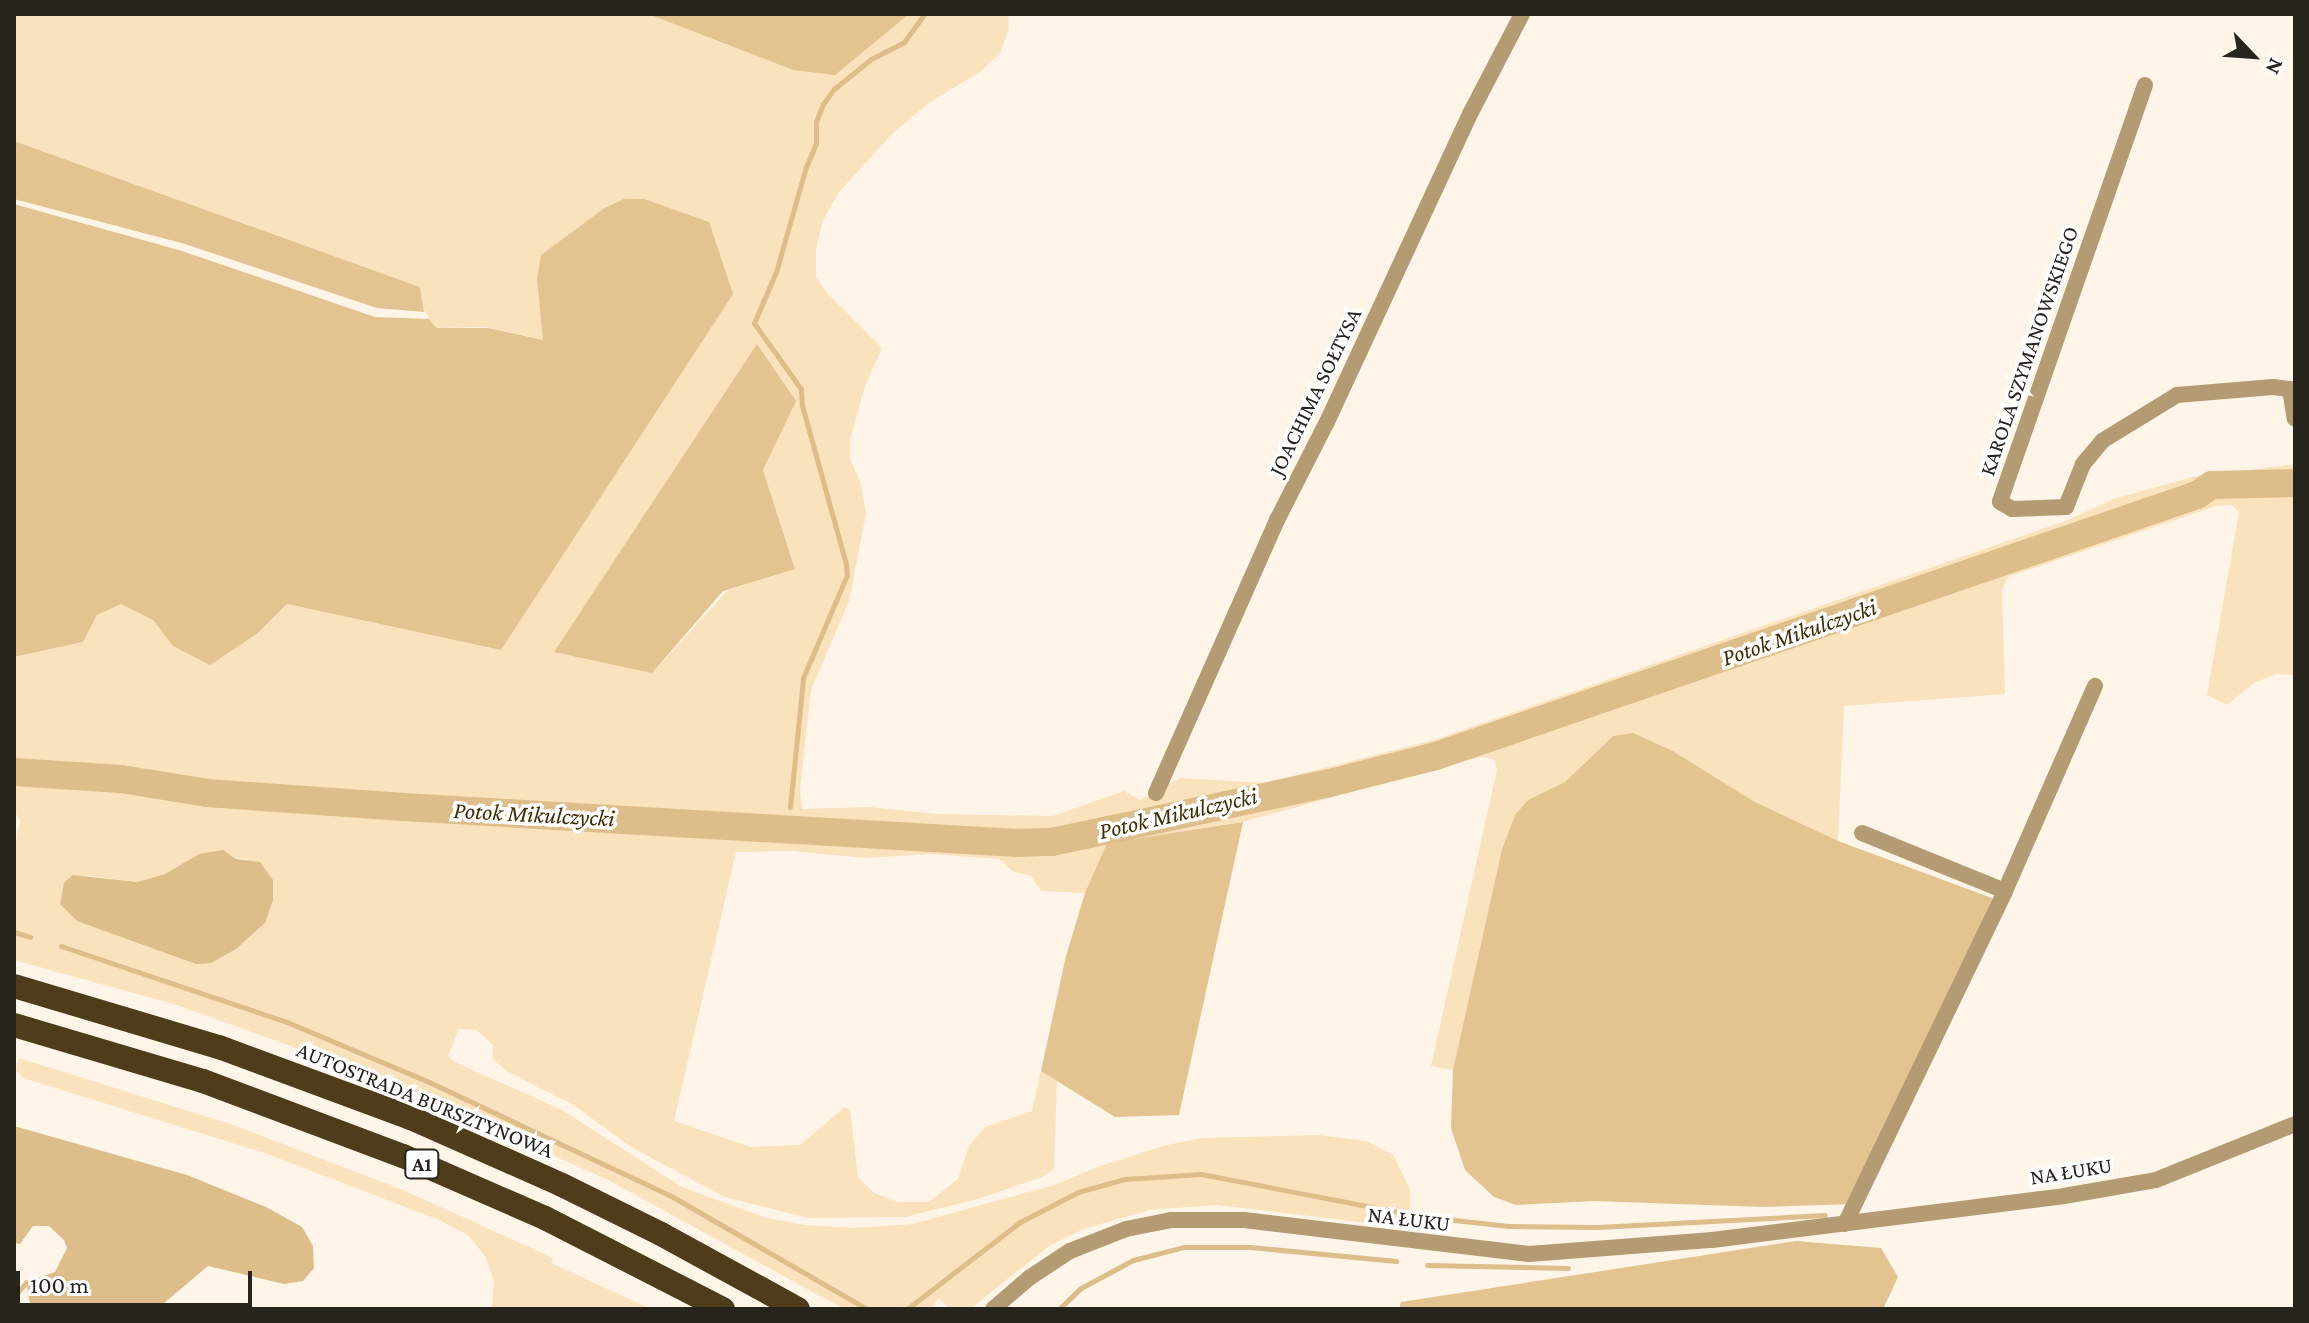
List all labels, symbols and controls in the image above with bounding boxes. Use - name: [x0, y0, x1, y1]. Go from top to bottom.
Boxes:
- north arrow: [2213, 16, 2293, 96]
- text: N: [2261, 54, 2290, 78]
- street label: KAROLA SZYMANOWSKIEGO: [1974, 223, 2084, 479]
- street label: JOACHIMA SOŁTYSA: [1263, 304, 1367, 480]
- water label: Potok Mikulczycki: [1718, 592, 1880, 672]
- water label: Potok Mikulczycki: [1096, 781, 1260, 845]
- water label: Potok Mikulczycki: [453, 795, 615, 833]
- street label: AUTOSTRADA BURSZTYNOWA: [293, 1036, 557, 1164]
- road number: A1: [404, 1148, 440, 1180]
- street label: NA ŁUKU: [2028, 1151, 2114, 1191]
- street label: NA ŁUKU: [1366, 1201, 1452, 1237]
- scale bar: [20, 1255, 256, 1305]
- text: 100 m: [30, 1271, 89, 1298]

